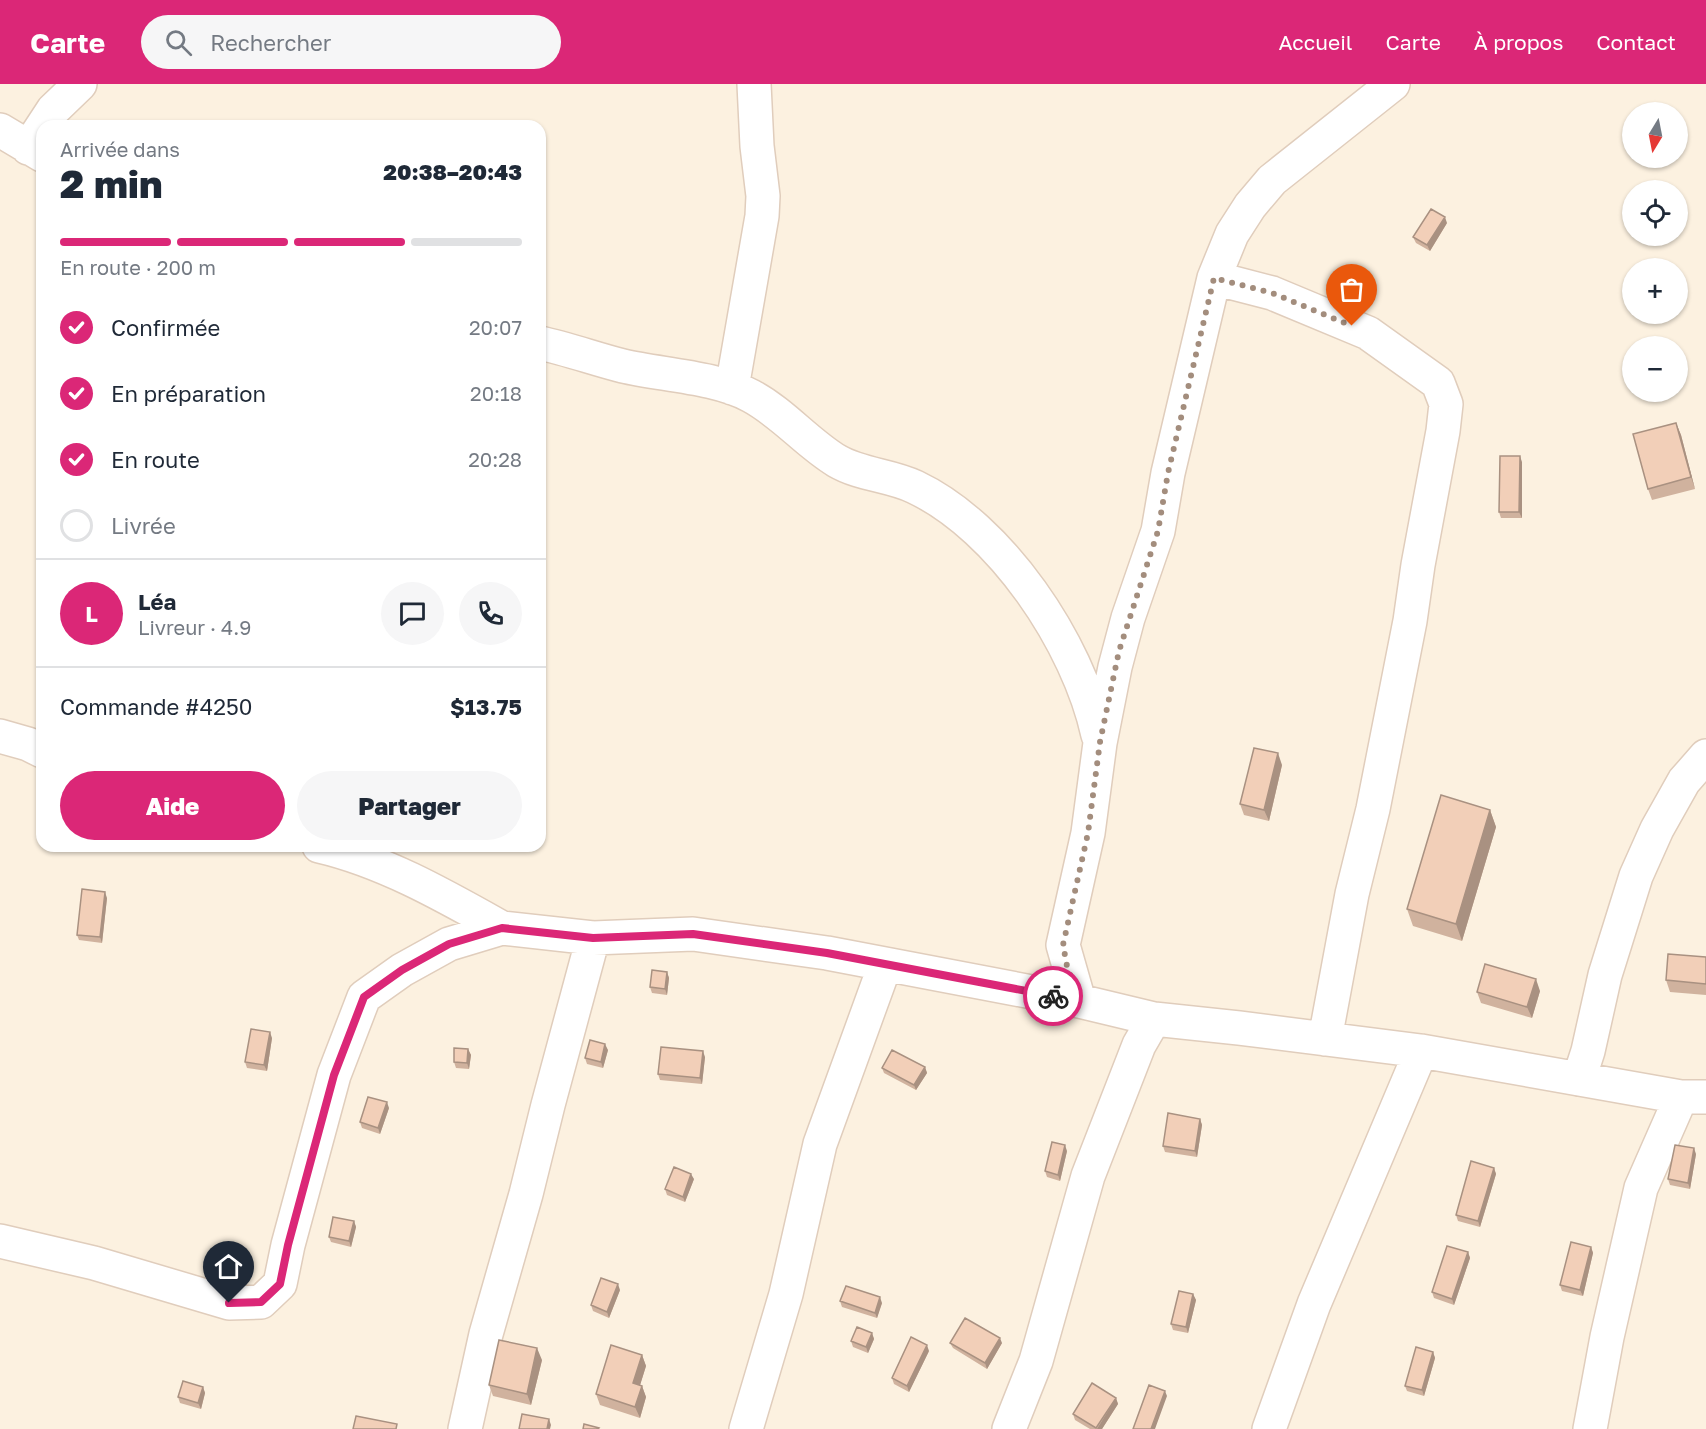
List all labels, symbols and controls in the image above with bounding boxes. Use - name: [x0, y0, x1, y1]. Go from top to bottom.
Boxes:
- search box: [141, 15, 561, 69]
- text: Carte: [30, 26, 105, 59]
- icon: search: [162, 26, 195, 59]
- text: Rechercher: [210, 29, 331, 56]
- text: Accueil: [1279, 29, 1352, 55]
- text: Carte: [1385, 29, 1441, 55]
- text: À propos: [1474, 29, 1563, 55]
- text: Contact: [1596, 29, 1676, 55]
- north arrow: [1622, 102, 1688, 168]
- map controls: [1622, 102, 1688, 402]
- text: Arrivée dans: [60, 137, 180, 161]
- text: 20:38–20:43: [383, 158, 522, 185]
- text: 2 min: [60, 160, 163, 207]
- button: locate: [1622, 180, 1688, 246]
- text: En route · 200 m: [60, 255, 216, 279]
- button: +: [1622, 258, 1688, 324]
- pin: [1326, 264, 1377, 326]
- icon: bag: [1335, 273, 1368, 306]
- icon: check: [60, 311, 93, 344]
- text: Confirmée: [111, 314, 220, 341]
- text: 20:07: [469, 315, 522, 339]
- button: −: [1622, 336, 1688, 402]
- icon: check: [60, 377, 93, 410]
- text: En préparation: [111, 380, 266, 407]
- text: 20:18: [470, 381, 522, 405]
- icon: check: [60, 443, 93, 476]
- text: En route: [111, 446, 200, 473]
- text: 20:28: [468, 447, 522, 471]
- text: Livrée: [111, 512, 176, 539]
- button: chat: [381, 582, 444, 645]
- button: phone: [459, 582, 522, 645]
- text: Léa: [138, 588, 176, 615]
- text: L: [85, 600, 98, 627]
- text: Livreur · 4.9: [138, 615, 251, 639]
- text: Commande #4250: [60, 693, 252, 720]
- text: $13.75: [450, 693, 522, 720]
- button: Aide: [60, 771, 285, 840]
- button: Partager: [297, 771, 522, 840]
- courier: [1023, 966, 1083, 1026]
- icon: bike: [1037, 980, 1070, 1013]
- pin: [203, 1241, 254, 1303]
- icon: home: [212, 1250, 245, 1283]

